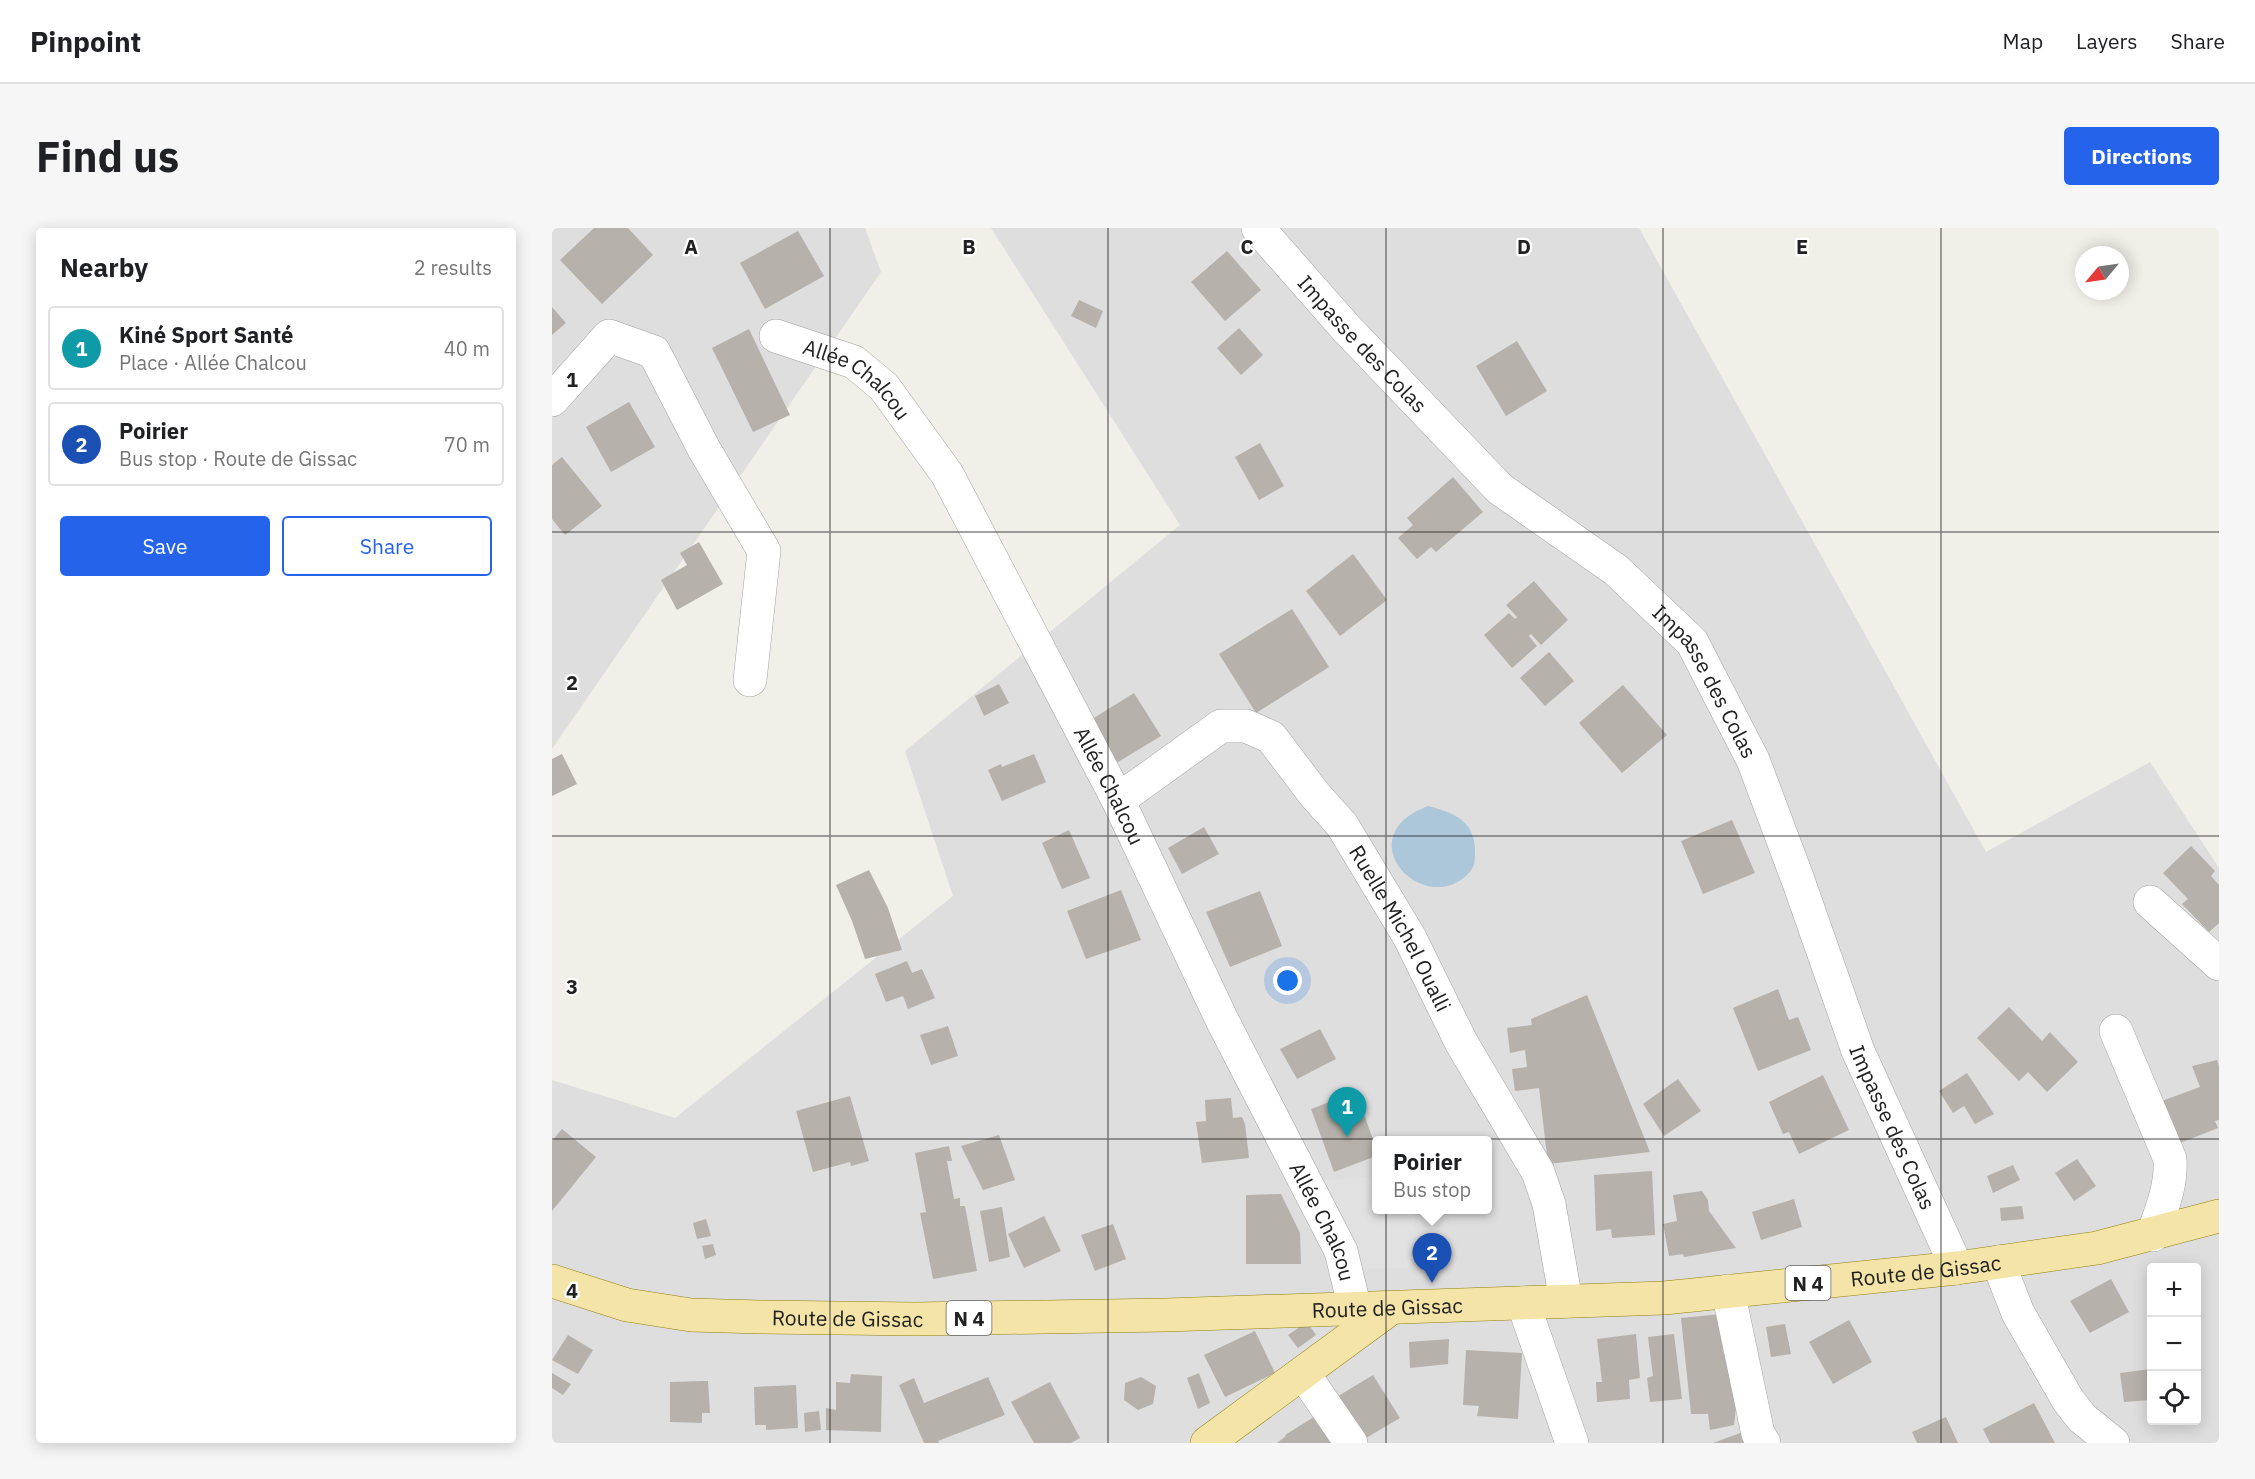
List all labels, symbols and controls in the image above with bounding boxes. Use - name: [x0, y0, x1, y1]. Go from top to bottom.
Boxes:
- text: Pinpoint: [30, 23, 141, 60]
- text: Map: [2003, 27, 2043, 55]
- text: Layers: [2076, 27, 2138, 55]
- text: Share: [2171, 27, 2225, 55]
- button: Directions: [2064, 127, 2219, 185]
- text: Find us: [36, 129, 179, 184]
- text: A: [684, 233, 698, 260]
- text: B: [962, 233, 976, 260]
- text: C: [1240, 233, 1254, 260]
- text: D: [1517, 233, 1531, 260]
- text: E: [1796, 233, 1808, 260]
- north arrow: [2075, 246, 2129, 300]
- text: Nearby: [60, 250, 148, 284]
- text: 2 results: [414, 254, 492, 281]
- street label: Impasse des Colas: [1292, 269, 1433, 418]
- text: Kiné Sport Santé: [119, 320, 293, 349]
- street label: Allée Chalcou: [800, 332, 917, 425]
- text: 1: [76, 335, 88, 362]
- text: 40 m: [444, 335, 490, 362]
- text: Place · Allée Chalcou: [119, 349, 307, 376]
- text: 1: [566, 366, 578, 393]
- text: Poirier: [119, 416, 188, 445]
- text: 2: [76, 431, 88, 458]
- text: 70 m: [444, 431, 490, 458]
- text: Bus stop · Route de Gissac: [119, 445, 357, 472]
- button: Save: [60, 516, 270, 576]
- button: Share: [282, 516, 492, 576]
- street label: Impasse des Colas: [1647, 598, 1764, 763]
- text: 2: [566, 669, 578, 696]
- street label: Allée Chalcou: [1068, 722, 1151, 849]
- street label: Ruelle Michel Oualli: [1343, 840, 1458, 1016]
- your location: [1273, 966, 1302, 995]
- text: 3: [566, 973, 578, 1000]
- street label: Impasse des Colas: [1843, 1041, 1942, 1214]
- pin: 1: [1328, 1088, 1366, 1137]
- popup: [1372, 1136, 1492, 1214]
- text: Poirier: [1393, 1147, 1462, 1176]
- street label: Allée Chalcou: [1283, 1157, 1362, 1284]
- text: Bus stop: [1393, 1176, 1471, 1203]
- pin: 2: [1412, 1234, 1452, 1283]
- street label: Route de Gissac: [1849, 1248, 2003, 1293]
- map controls: [2147, 1263, 2201, 1425]
- button: +: [2147, 1263, 2201, 1317]
- road number: N 4: [1786, 1266, 1830, 1300]
- text: 4: [566, 1277, 578, 1304]
- street label: Route de Gissac: [1311, 1291, 1463, 1324]
- road number: N 4: [946, 1301, 992, 1335]
- street label: Route de Gissac: [772, 1303, 923, 1333]
- button: −: [2147, 1317, 2201, 1371]
- button: locate: [2147, 1371, 2201, 1425]

